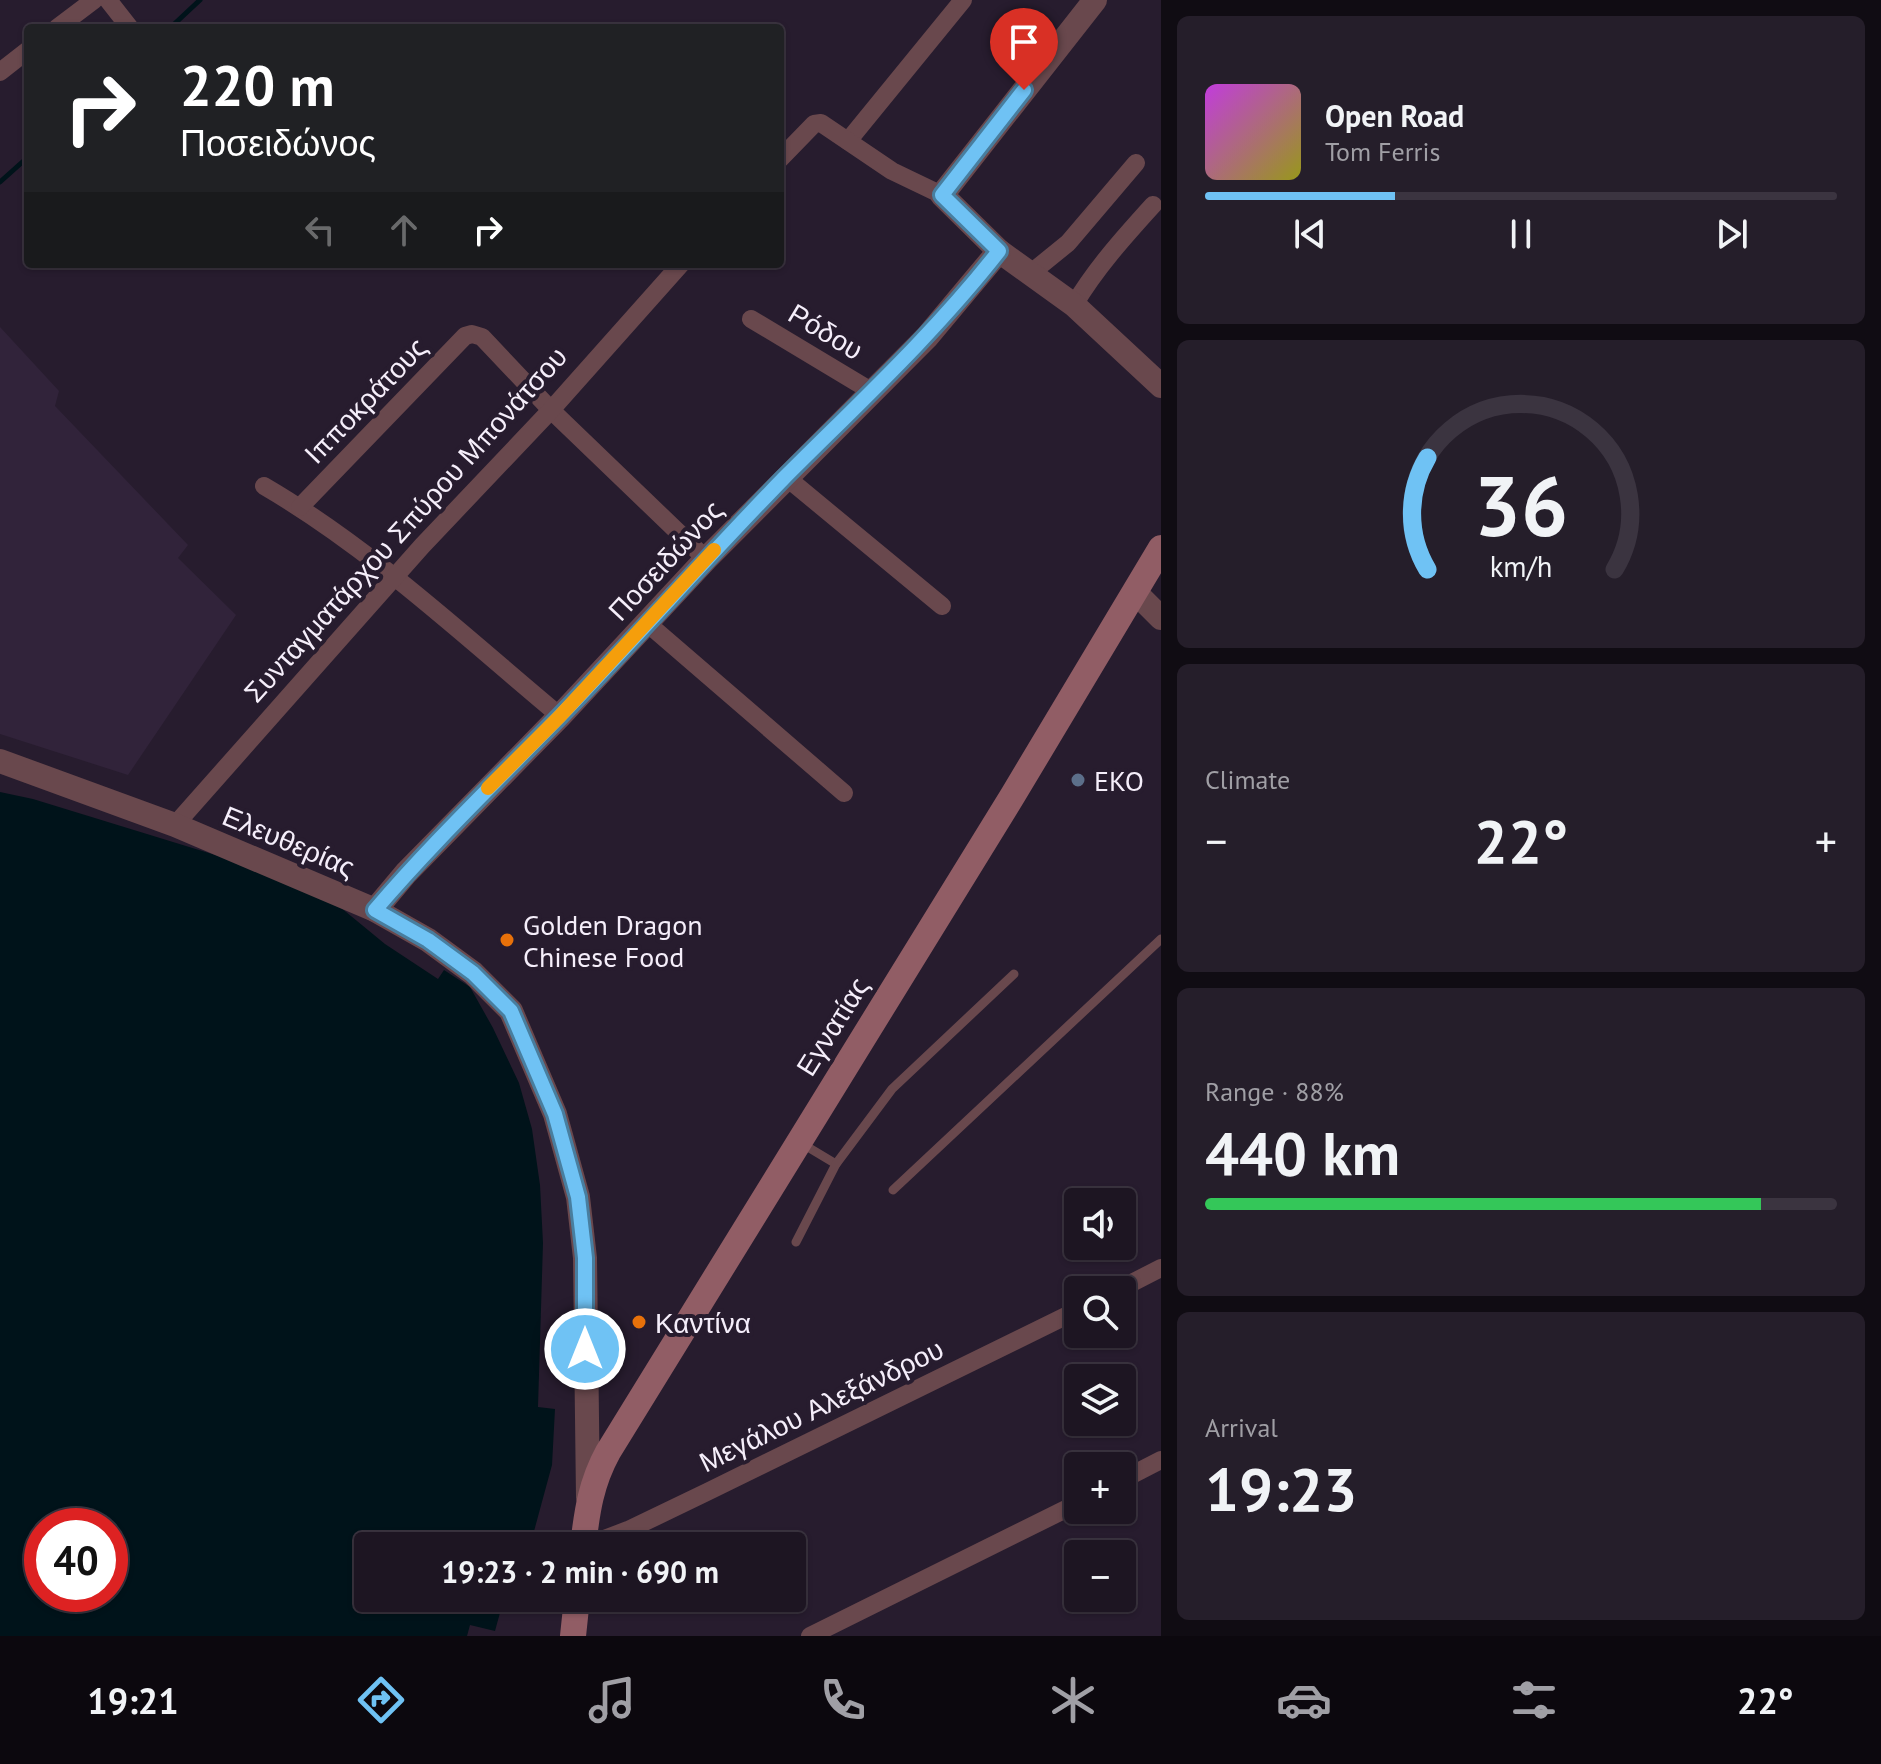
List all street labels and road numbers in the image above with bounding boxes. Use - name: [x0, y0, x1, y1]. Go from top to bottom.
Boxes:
- street label: Ρόδου: [782, 294, 870, 368]
- street label: Ιπποκράτους: [296, 329, 434, 471]
- street label: Συνταγματάρχου Σπύρου Μπονάτσου: [235, 338, 575, 710]
- street label: Ποσειδώνος: [600, 492, 730, 628]
- street label: Ελευθερίας: [217, 797, 361, 885]
- street label: Εγνατίας: [787, 970, 877, 1082]
- street label: Μεγάλου Αλεξάνδρου: [693, 1330, 949, 1480]

